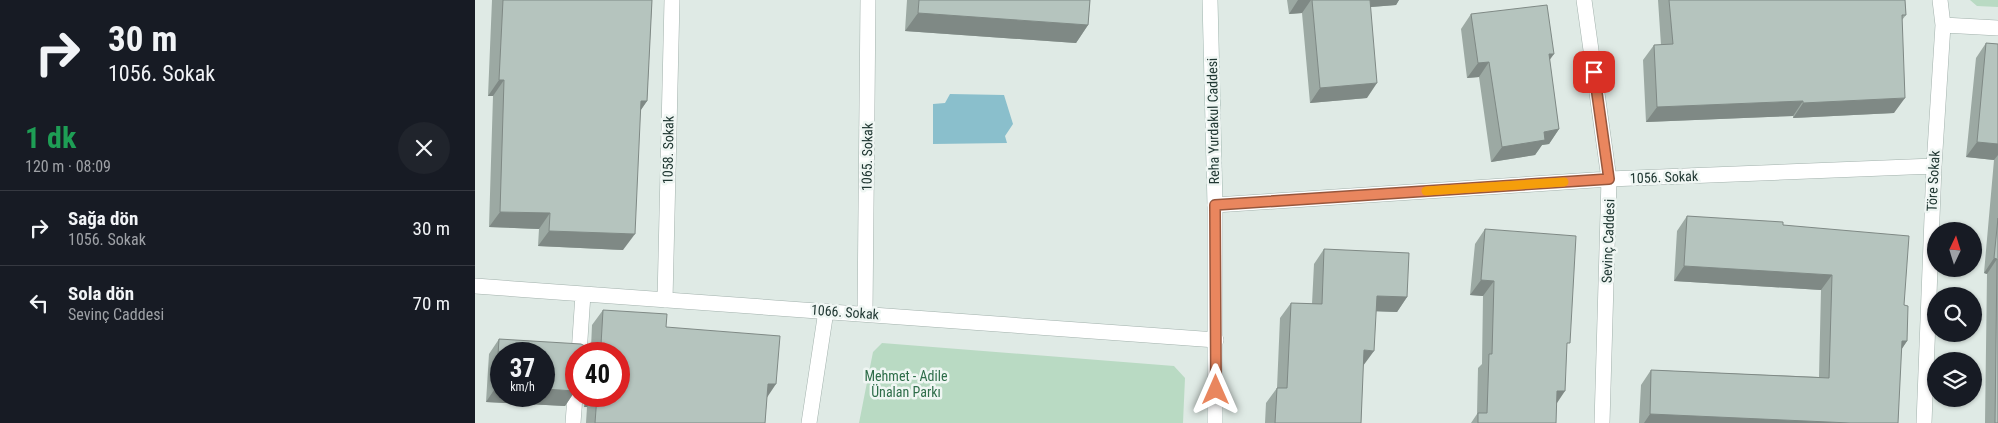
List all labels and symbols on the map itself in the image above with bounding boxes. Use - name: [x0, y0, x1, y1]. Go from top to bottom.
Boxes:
- pin: [1573, 51, 1615, 93]
- street label: Reha Yurdakul Caddesi: [1204, 58, 1222, 184]
- street label: 1058. Sokak: [659, 115, 677, 184]
- street label: 1065. Sokak: [858, 122, 876, 191]
- street label: Töre Sokak: [1923, 149, 1943, 212]
- street label: 1056. Sokak: [1630, 168, 1699, 186]
- street label: Sevinç Caddesi: [1599, 199, 1617, 283]
- north arrow: [1927, 222, 1983, 278]
- street label: 1066. Sokak: [810, 302, 880, 322]
- speed limit sign: 40: [565, 342, 630, 407]
- position arrow: [1189, 363, 1241, 415]
- park label: Mehmet - Adile Ünalan Parkı: [864, 368, 948, 400]

